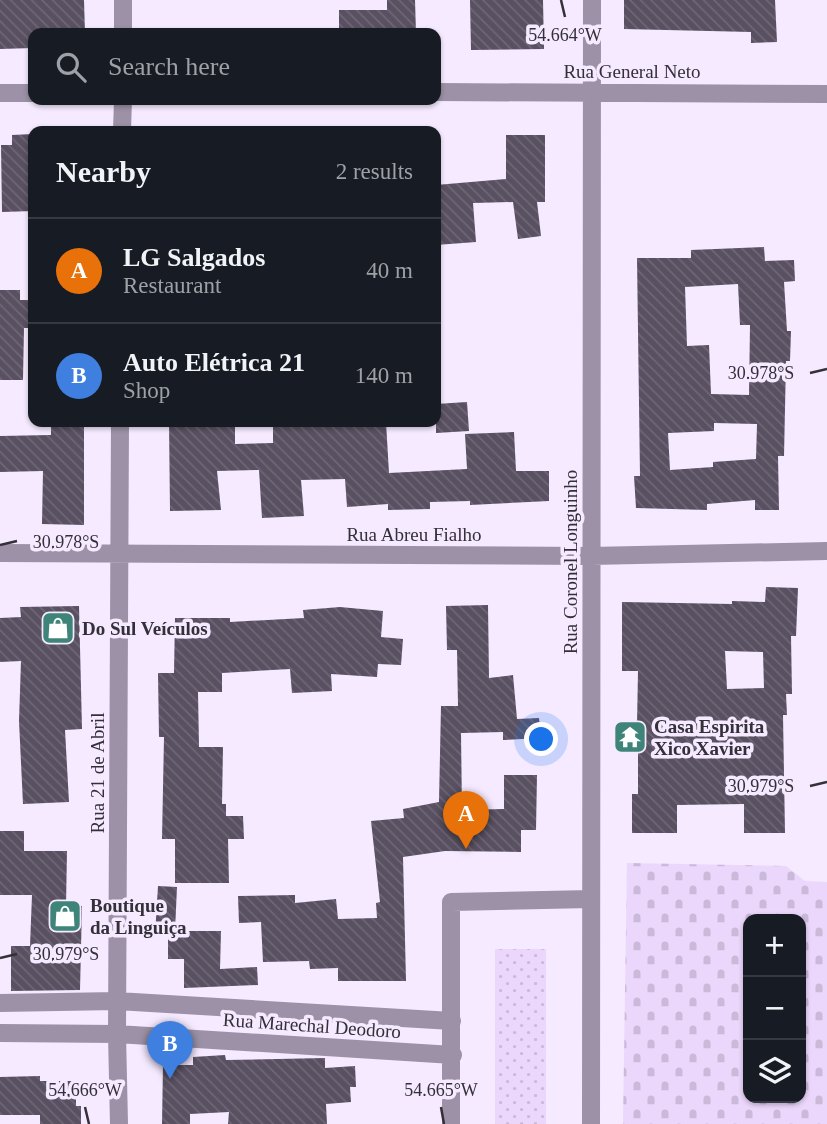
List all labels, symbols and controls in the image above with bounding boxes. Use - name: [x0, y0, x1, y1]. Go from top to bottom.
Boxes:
- text: 54.664°W: [528, 25, 602, 45]
- search box: [28, 28, 441, 105]
- icon: search: [52, 48, 90, 86]
- text: Search here: [108, 52, 230, 81]
- street label: Rua General Neto: [563, 61, 701, 82]
- text: Nearby: [56, 155, 151, 188]
- text: 2 results: [336, 159, 413, 184]
- text: LG Salgados: [123, 243, 265, 272]
- text: A: [71, 258, 87, 283]
- text: 40 m: [366, 258, 413, 283]
- text: Restaurant: [123, 273, 221, 298]
- text: Auto Elétrica 21: [123, 348, 305, 377]
- text: B: [71, 363, 87, 388]
- text: 140 m: [355, 363, 413, 388]
- text: 30.978°S: [728, 363, 794, 383]
- text: Shop: [123, 378, 170, 403]
- street label: Rua Coronel Longuinho: [560, 470, 581, 654]
- street label: Rua Abreu Fialho: [346, 524, 482, 545]
- text: 30.978°S: [33, 532, 99, 552]
- shop icon: Do Sul Veículos: [39, 609, 77, 647]
- place label: Do Sul Veículos: [82, 618, 208, 639]
- street label: Rua 21 de Abril: [87, 713, 108, 833]
- place label: Casa Espirita Xico Xavier: [654, 716, 765, 759]
- temple icon: Casa Espirita Xico Xavier: [611, 718, 649, 756]
- your location: [524, 722, 558, 756]
- text: 30.979°S: [728, 776, 794, 796]
- pin: A: [443, 791, 489, 849]
- place label: Boutique da Linguiça: [90, 895, 187, 938]
- shop icon: Boutique da Linguiça: [46, 897, 84, 935]
- map controls: [743, 914, 806, 1103]
- button: +: [743, 914, 806, 977]
- text: 30.979°S: [33, 944, 99, 964]
- button: −: [743, 977, 806, 1040]
- street label: Rua Marechal Deodoro: [222, 1009, 402, 1042]
- pin: B: [147, 1021, 193, 1079]
- button: layers: [743, 1040, 806, 1103]
- text: 54.666°W: [48, 1080, 122, 1100]
- text: 54.665°W: [404, 1080, 478, 1100]

